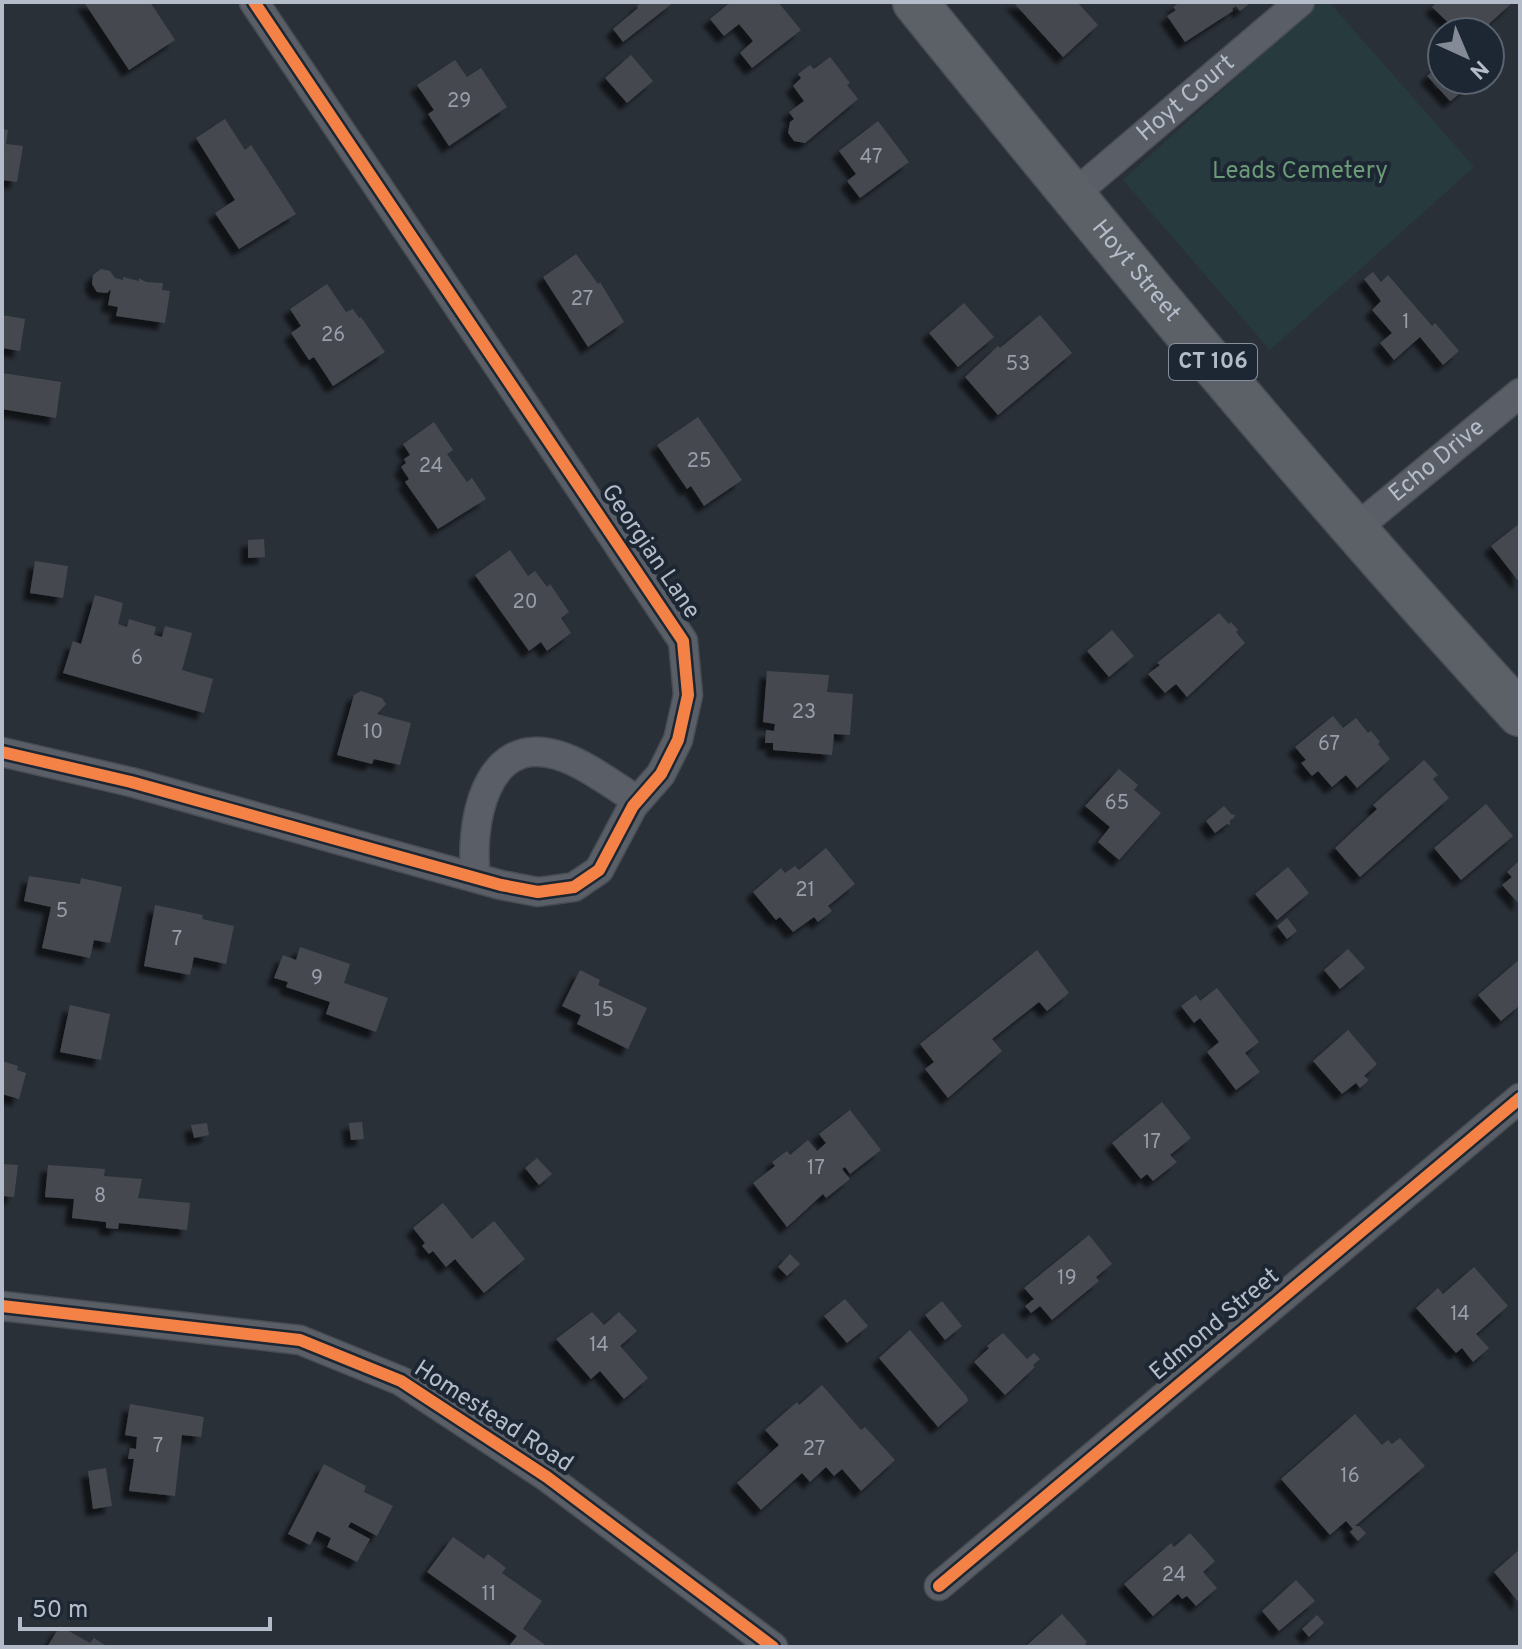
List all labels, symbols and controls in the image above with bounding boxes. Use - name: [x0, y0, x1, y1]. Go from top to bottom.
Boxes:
- north arrow: [1426, 16, 1506, 96]
- street label: Hoyt Court: [1131, 49, 1241, 149]
- text: N: [1463, 53, 1493, 84]
- house number: 29: [447, 89, 471, 115]
- house number: 47: [860, 145, 882, 171]
- park label: Leads Cemetery: [1212, 157, 1388, 187]
- street label: Hoyt Street: [1084, 214, 1187, 329]
- house number: 27: [571, 287, 593, 313]
- house number: 1: [1402, 310, 1410, 336]
- house number: 26: [321, 323, 345, 349]
- road number: CT 106: [1169, 344, 1257, 380]
- house number: 53: [1006, 352, 1030, 378]
- street label: Echo Drive: [1383, 413, 1491, 510]
- house number: 25: [687, 449, 711, 475]
- house number: 24: [419, 454, 443, 480]
- street label: Georgian Lane: [594, 479, 706, 625]
- house number: 20: [512, 590, 538, 616]
- house number: 6: [131, 646, 143, 672]
- house number: 23: [792, 700, 816, 726]
- house number: 10: [363, 720, 383, 746]
- house number: 67: [1318, 732, 1340, 758]
- house number: 65: [1105, 791, 1129, 817]
- house number: 21: [795, 878, 815, 904]
- house number: 5: [56, 899, 68, 925]
- house number: 7: [172, 927, 182, 953]
- house number: 9: [311, 966, 323, 992]
- house number: 15: [594, 998, 614, 1024]
- house number: 17: [1143, 1130, 1161, 1156]
- house number: 17: [807, 1156, 825, 1182]
- house number: 8: [94, 1184, 106, 1210]
- street label: Edmond Street: [1144, 1262, 1286, 1388]
- house number: 19: [1057, 1266, 1077, 1292]
- house number: 14: [1450, 1302, 1470, 1328]
- house number: 14: [589, 1333, 609, 1359]
- street label: Homestead Road: [408, 1354, 578, 1480]
- house number: 7: [153, 1434, 163, 1460]
- house number: 27: [803, 1437, 825, 1463]
- house number: 16: [1340, 1464, 1360, 1490]
- house number: 24: [1162, 1563, 1186, 1589]
- scale bar: [20, 1581, 270, 1631]
- house number: 11: [482, 1582, 496, 1608]
- text: 50 m: [32, 1596, 88, 1626]

